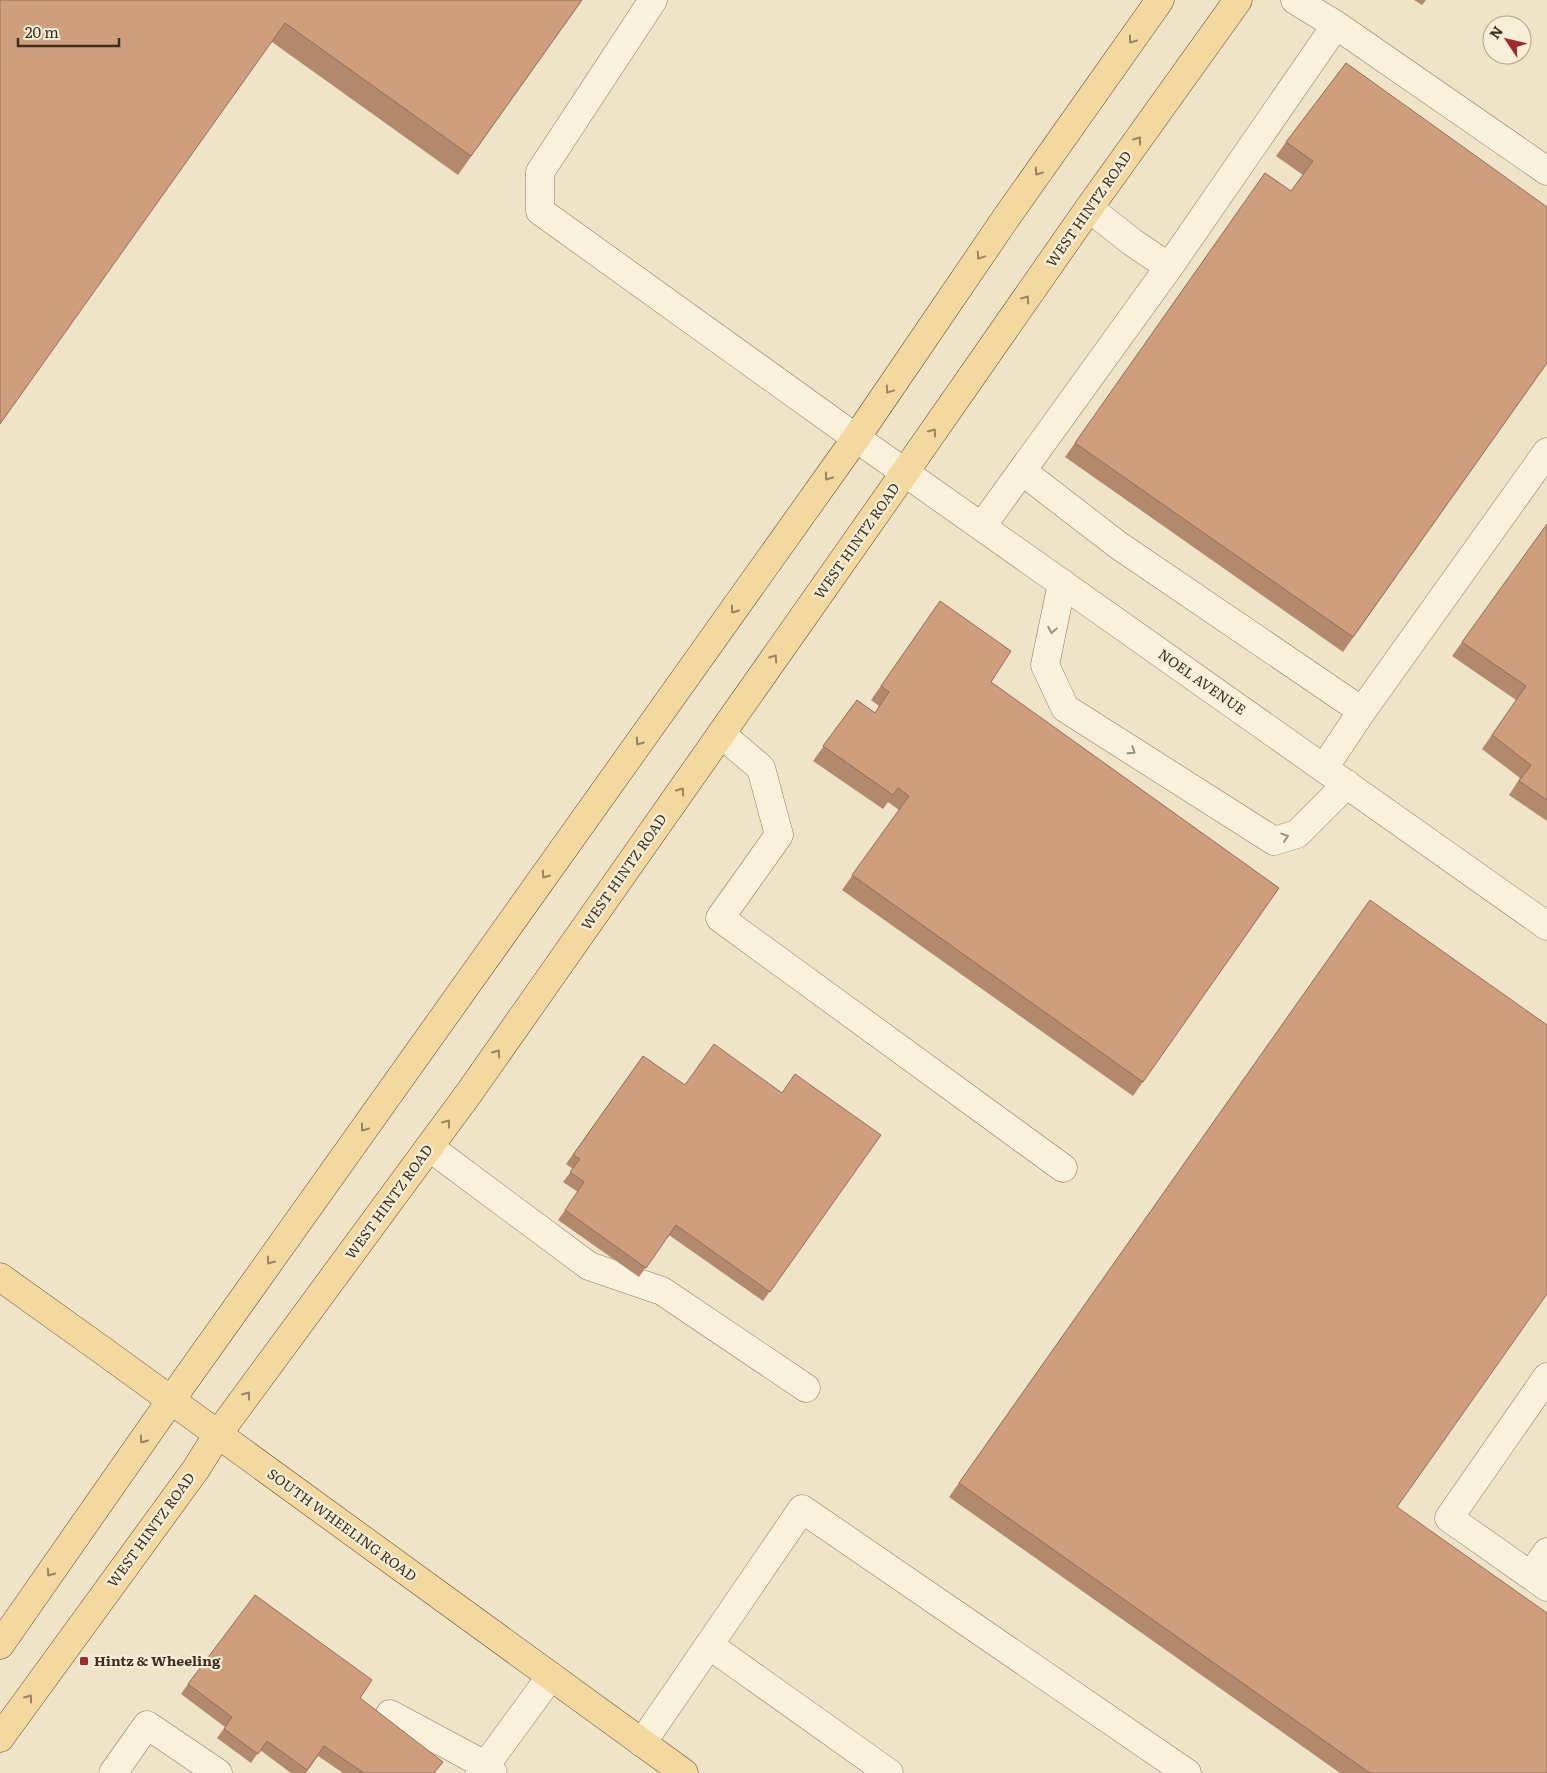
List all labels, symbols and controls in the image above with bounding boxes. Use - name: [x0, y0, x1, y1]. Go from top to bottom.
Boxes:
- scale bar: [18, 15, 119, 47]
- north arrow: [1482, 15, 1532, 65]
- text: 20 m: [25, 20, 59, 43]
- text: N: [1484, 21, 1507, 43]
- one-way arrow: [1129, 34, 1138, 44]
- one-way arrow: [1132, 136, 1141, 146]
- street label: WEST HINTZ ROAD: [1041, 146, 1136, 270]
- one-way arrow: [1035, 167, 1044, 176]
- one-way arrow: [977, 250, 986, 259]
- one-way arrow: [1020, 295, 1029, 305]
- one-way arrow: [886, 384, 895, 394]
- one-way arrow: [927, 428, 936, 438]
- one-way arrow: [825, 472, 834, 481]
- street label: WEST HINTZ ROAD: [809, 478, 904, 602]
- one-way arrow: [731, 604, 740, 614]
- one-way arrow: [1047, 626, 1058, 635]
- street label: NOEL AVENUE: [1155, 644, 1250, 719]
- one-way arrow: [769, 655, 777, 664]
- one-way arrow: [636, 736, 645, 746]
- one-way arrow: [1127, 744, 1136, 754]
- one-way arrow: [675, 787, 684, 797]
- street label: WEST HINTZ ROAD: [576, 809, 671, 933]
- one-way arrow: [1281, 833, 1289, 843]
- one-way arrow: [542, 869, 551, 878]
- one-way arrow: [491, 1049, 500, 1058]
- one-way arrow: [441, 1120, 449, 1129]
- one-way arrow: [362, 1122, 370, 1131]
- street label: WEST HINTZ ROAD: [340, 1140, 437, 1263]
- one-way arrow: [267, 1255, 276, 1265]
- one-way arrow: [241, 1391, 250, 1401]
- one-way arrow: [140, 1434, 149, 1444]
- street label: SOUTH WHEELING ROAD: [264, 1463, 422, 1585]
- street label: WEST HINTZ ROAD: [102, 1468, 199, 1591]
- one-way arrow: [47, 1567, 56, 1577]
- place label: Hintz & Wheeling: [94, 1650, 221, 1670]
- marker: Hintz & Wheeling: [78, 1655, 90, 1667]
- one-way arrow: [23, 1694, 32, 1704]

